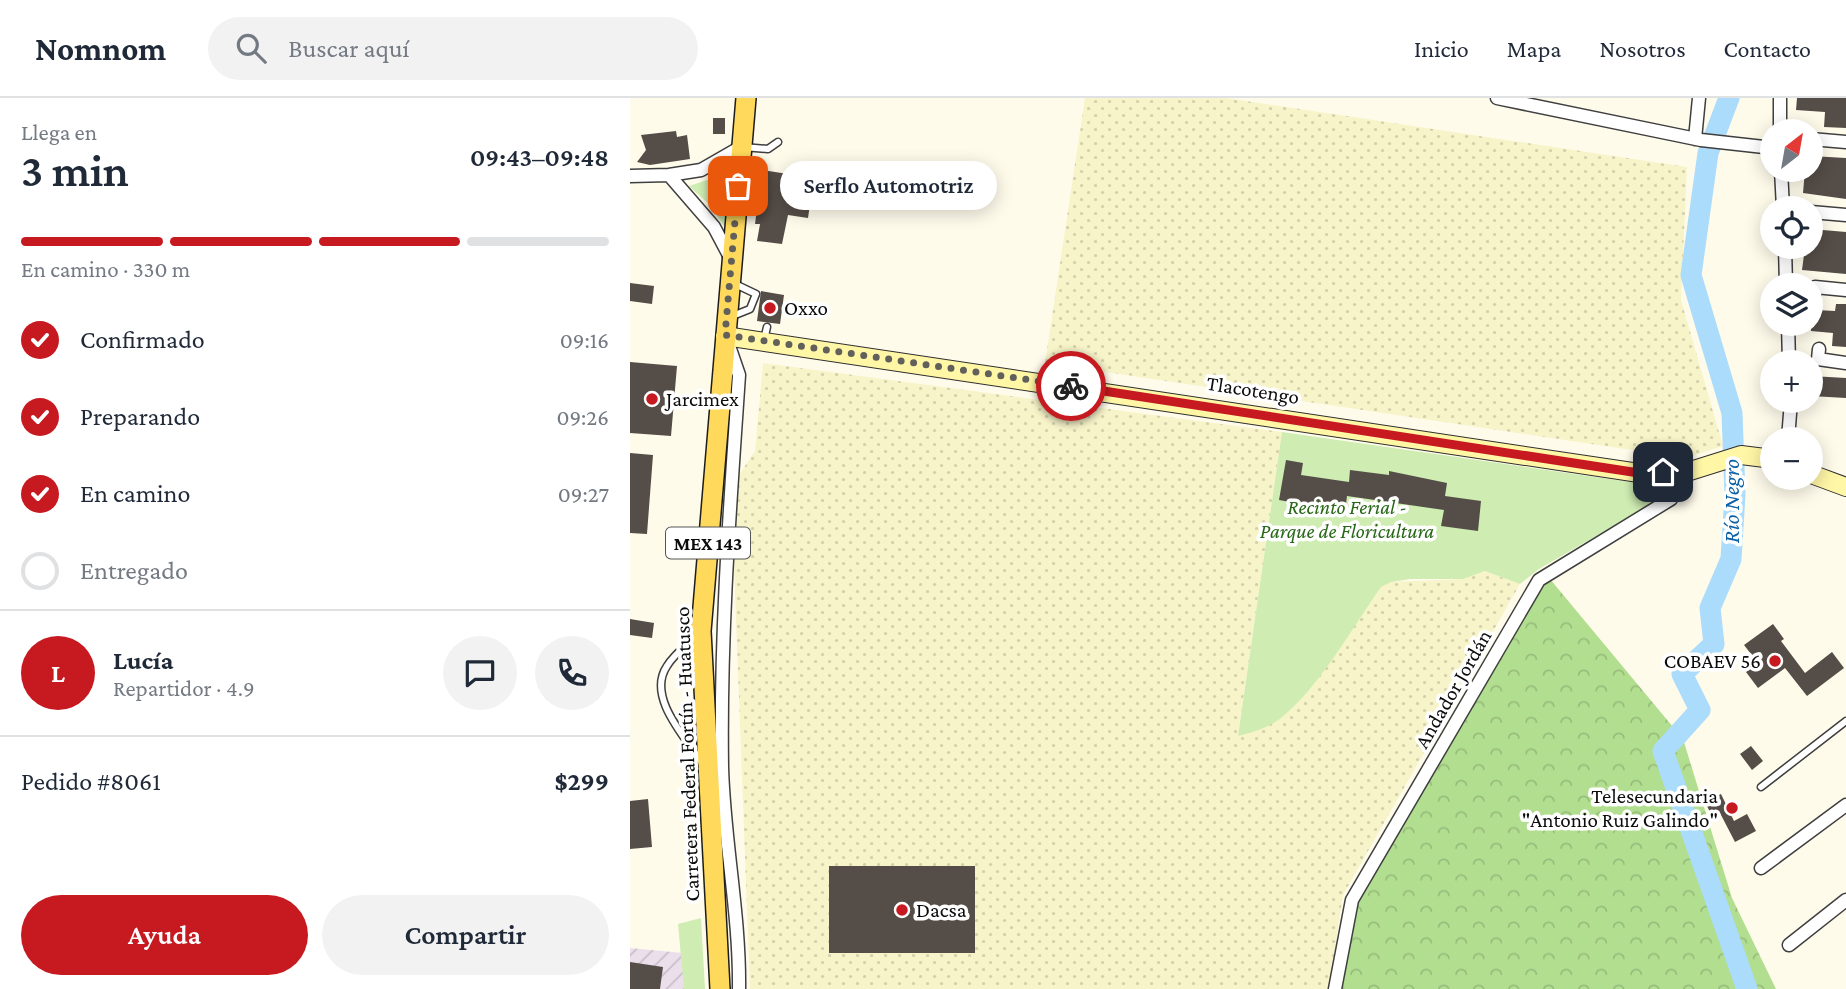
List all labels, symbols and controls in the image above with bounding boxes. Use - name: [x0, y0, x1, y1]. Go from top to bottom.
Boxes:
- search box: [208, 17, 698, 80]
- icon: search: [232, 29, 270, 67]
- text: Nomnom: [35, 30, 166, 67]
- text: Buscar aquí: [288, 34, 409, 63]
- text: Inicio: [1414, 35, 1469, 62]
- text: Mapa: [1507, 35, 1561, 62]
- text: Nosotros: [1599, 35, 1686, 62]
- text: Contacto: [1724, 35, 1811, 62]
- text: Llega en: [21, 119, 97, 145]
- north arrow: [1760, 119, 1824, 182]
- map controls: [1760, 119, 1823, 490]
- text: 09:43–09:48: [470, 143, 609, 172]
- text: 3 min: [21, 145, 129, 196]
- pin: [708, 156, 768, 216]
- callout: Serflo Automotriz: [780, 162, 997, 210]
- icon: bag: [719, 167, 757, 205]
- text: Serflo Automotriz: [803, 172, 974, 198]
- button: locate: [1760, 196, 1823, 259]
- text: En camino · 330 m: [21, 256, 190, 282]
- button: layers: [1760, 273, 1823, 336]
- place label: Oxxo: [784, 296, 828, 320]
- marker: Oxxo: [762, 300, 778, 316]
- icon: check: [21, 321, 59, 359]
- text: Confirmado: [80, 325, 205, 354]
- text: 09:16: [560, 327, 609, 353]
- button: +: [1760, 350, 1823, 413]
- courier: [1036, 351, 1106, 421]
- icon: bike: [1052, 367, 1090, 405]
- street label: Tlacotengo: [1205, 371, 1301, 409]
- place label: Jarcimex: [664, 387, 739, 411]
- marker: Jarcimex: [644, 391, 660, 407]
- icon: check: [21, 398, 59, 436]
- text: Preparando: [80, 402, 200, 431]
- text: 09:26: [556, 404, 609, 430]
- button: −: [1760, 427, 1823, 490]
- pin: [1633, 442, 1693, 502]
- icon: home: [1644, 453, 1682, 491]
- water label: Río Negro: [1718, 459, 1744, 543]
- icon: check: [21, 475, 59, 513]
- text: En camino: [80, 479, 190, 508]
- text: 09:27: [558, 481, 609, 507]
- park label: Recinto Ferial - Parque de Floricultura: [1260, 495, 1434, 543]
- road number: MEX 143: [666, 528, 750, 558]
- text: Entregado: [80, 556, 188, 585]
- street label: Carretera Federal Fortín - Huatusco: [670, 606, 704, 902]
- street label: Andador Jordán: [1409, 626, 1497, 752]
- button: chat: [443, 636, 517, 710]
- button: phone: [535, 636, 609, 710]
- text: Lucía: [113, 646, 173, 675]
- place label: COBAEV 56: [1664, 649, 1761, 673]
- marker: COBAEV 56: [1767, 653, 1783, 669]
- text: L: [51, 659, 65, 688]
- text: Repartidor · 4.9: [113, 675, 255, 701]
- text: Pedido #8061: [21, 767, 161, 796]
- text: $299: [554, 767, 609, 796]
- place label: Telesecundaria "Antonio Ruiz Galindo": [1522, 784, 1718, 832]
- marker: Telesecundaria "Antonio Ruiz Galindo": [1724, 800, 1740, 816]
- button: Ayuda: [21, 895, 308, 975]
- button: Compartir: [322, 895, 609, 975]
- place label: Dacsa: [916, 898, 967, 922]
- marker: Dacsa: [894, 902, 910, 918]

